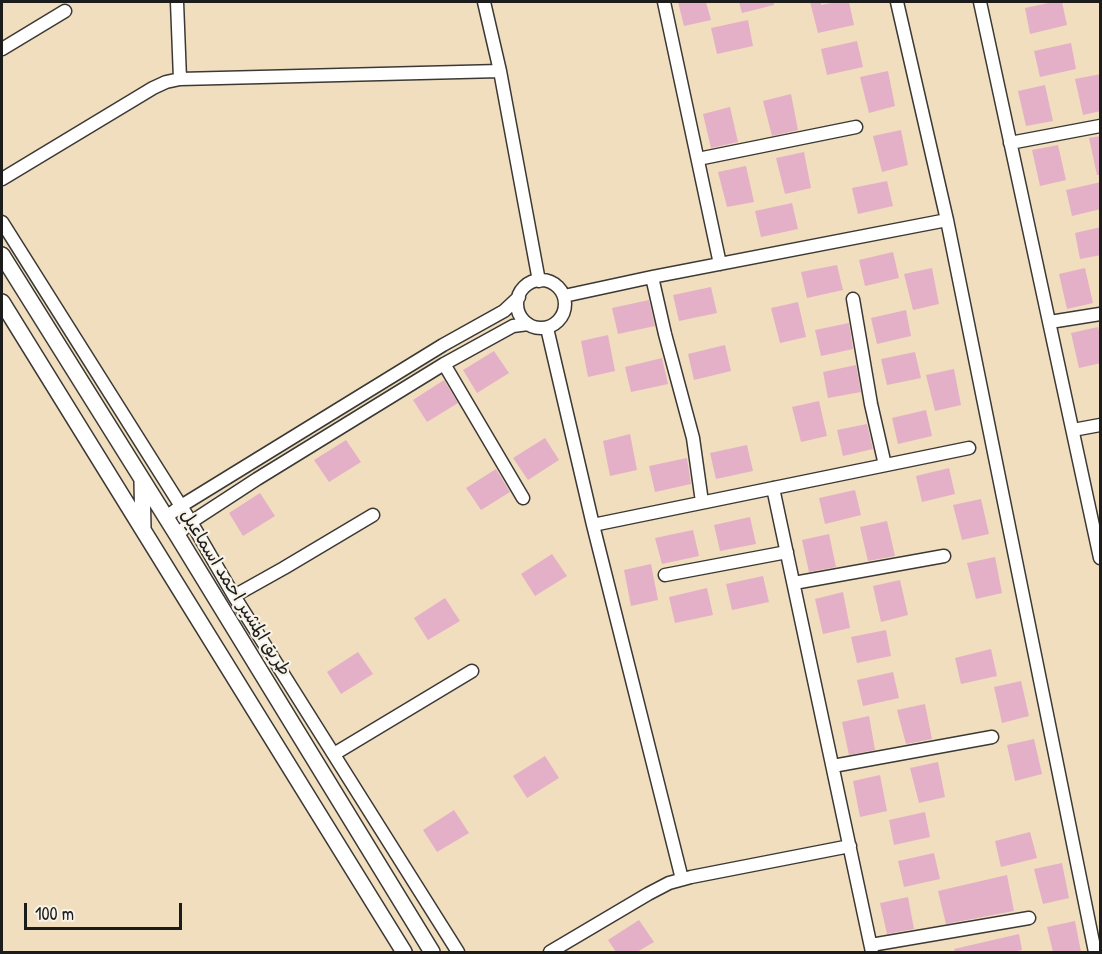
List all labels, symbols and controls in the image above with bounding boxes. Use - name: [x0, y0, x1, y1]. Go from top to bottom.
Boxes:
- street label: طريق المشير احمد اسماعيل: [175, 506, 295, 680]
- scale bar: [27, 891, 184, 929]
- text: 100 m: [35, 901, 74, 926]

